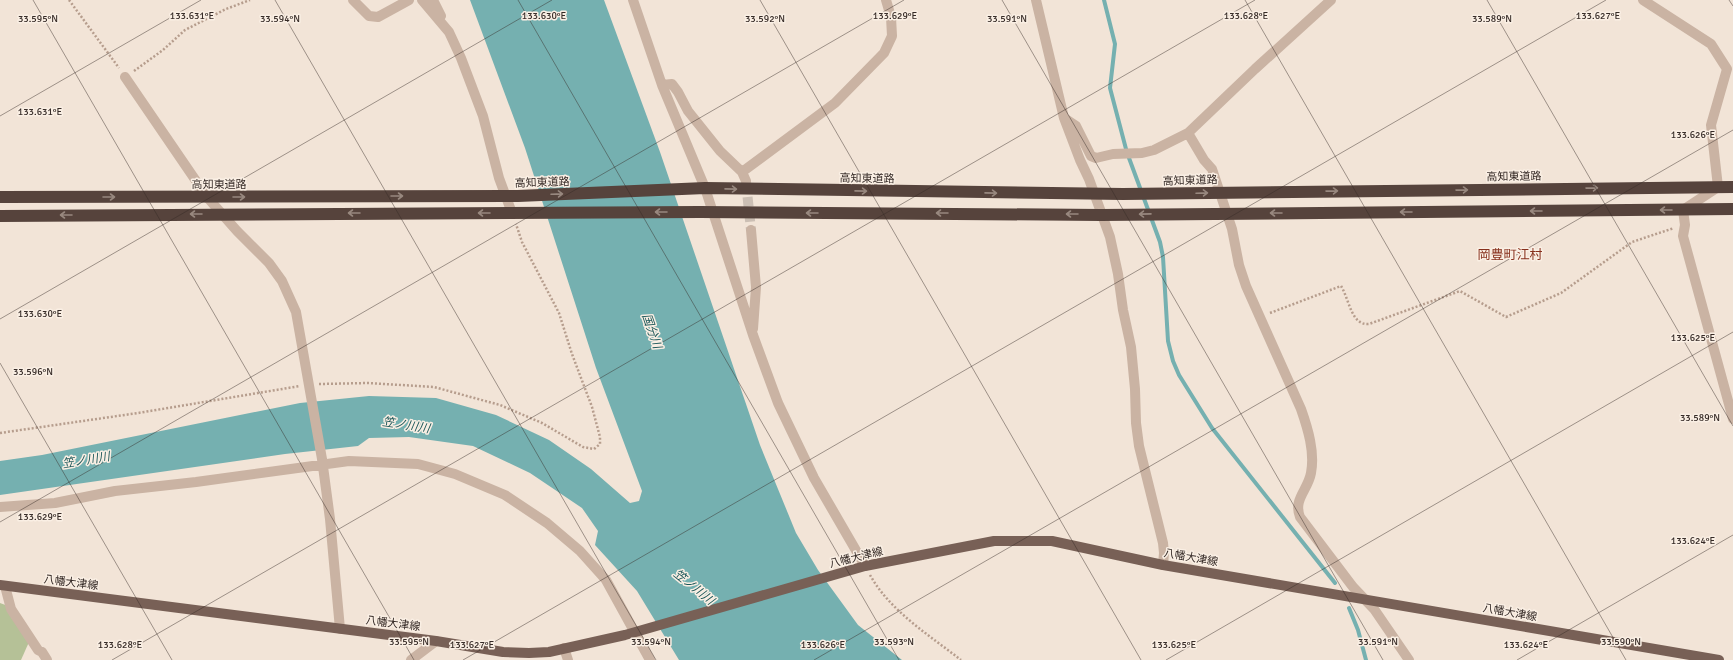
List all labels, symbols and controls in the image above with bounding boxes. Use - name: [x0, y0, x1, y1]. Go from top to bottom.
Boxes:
- text: 133.631°E: [170, 10, 215, 22]
- text: 133.630°E: [522, 10, 567, 22]
- text: 133.629°E: [873, 10, 918, 22]
- text: 133.628°E: [1224, 10, 1269, 22]
- text: 133.627°E: [1576, 10, 1621, 22]
- text: 33.595°N: [18, 13, 58, 25]
- text: 33.594°N: [260, 13, 300, 25]
- text: 33.592°N: [745, 13, 785, 25]
- text: 33.591°N: [987, 13, 1027, 25]
- text: 33.589°N: [1472, 13, 1512, 25]
- text: 133.631°E: [18, 106, 63, 118]
- text: 133.626°E: [1671, 129, 1716, 141]
- street label: 高知東道路: [1486, 170, 1542, 183]
- street label: 高知東道路: [839, 172, 895, 185]
- street label: 高知東道路: [1162, 173, 1218, 188]
- street label: 高知東道路: [514, 175, 570, 190]
- street label: 高知東道路: [192, 178, 247, 191]
- one-way arrow: [724, 185, 737, 193]
- one-way arrow: [1585, 185, 1598, 192]
- one-way arrow: [1455, 186, 1468, 194]
- one-way arrow: [854, 187, 867, 195]
- one-way arrow: [1325, 187, 1338, 195]
- one-way arrow: [984, 189, 997, 197]
- one-way arrow: [1195, 189, 1208, 197]
- one-way arrow: [550, 190, 563, 198]
- one-way arrow: [390, 192, 403, 200]
- one-way arrow: [102, 193, 115, 201]
- one-way arrow: [232, 193, 245, 201]
- one-way arrow: [1530, 207, 1543, 215]
- one-way arrow: [1660, 207, 1673, 214]
- one-way arrow: [655, 208, 668, 216]
- one-way arrow: [1400, 208, 1413, 216]
- one-way arrow: [478, 209, 491, 217]
- one-way arrow: [806, 209, 819, 217]
- one-way arrow: [1270, 209, 1283, 217]
- one-way arrow: [190, 210, 203, 218]
- one-way arrow: [348, 210, 361, 217]
- one-way arrow: [936, 210, 949, 217]
- one-way arrow: [1066, 210, 1079, 218]
- one-way arrow: [1139, 210, 1152, 217]
- one-way arrow: [60, 211, 73, 219]
- district label: 岡豊町江村: [1477, 247, 1543, 263]
- text: 133.630°E: [18, 308, 63, 320]
- water label: 国分川: [639, 312, 665, 353]
- text: 133.625°E: [1671, 332, 1716, 344]
- text: 33.596°N: [13, 366, 53, 378]
- text: 33.589°N: [1680, 412, 1720, 424]
- water label: 笠ノ川川: [381, 414, 433, 437]
- water label: 笠ノ川川: [61, 449, 113, 472]
- text: 133.629°E: [18, 511, 63, 523]
- text: 133.624°E: [1671, 535, 1716, 547]
- street label: 八幡大津線: [828, 545, 884, 570]
- street label: 八幡大津線: [1163, 546, 1219, 569]
- water label: 笠ノ川川: [670, 566, 719, 610]
- street label: 八幡大津線: [43, 573, 99, 592]
- street label: 八幡大津線: [1482, 601, 1538, 624]
- street label: 八幡大津線: [365, 614, 421, 633]
- text: 33.595°N: [389, 636, 429, 648]
- text: 33.594°N: [631, 636, 671, 648]
- text: 33.593°N: [874, 636, 914, 648]
- text: 33.591°N: [1358, 636, 1398, 648]
- text: 33.590°N: [1601, 636, 1641, 648]
- text: 133.628°E: [98, 639, 143, 651]
- text: 133.627°E: [450, 639, 495, 651]
- text: 133.626°E: [801, 639, 846, 651]
- text: 133.625°E: [1152, 639, 1197, 651]
- text: 133.624°E: [1504, 639, 1549, 651]

